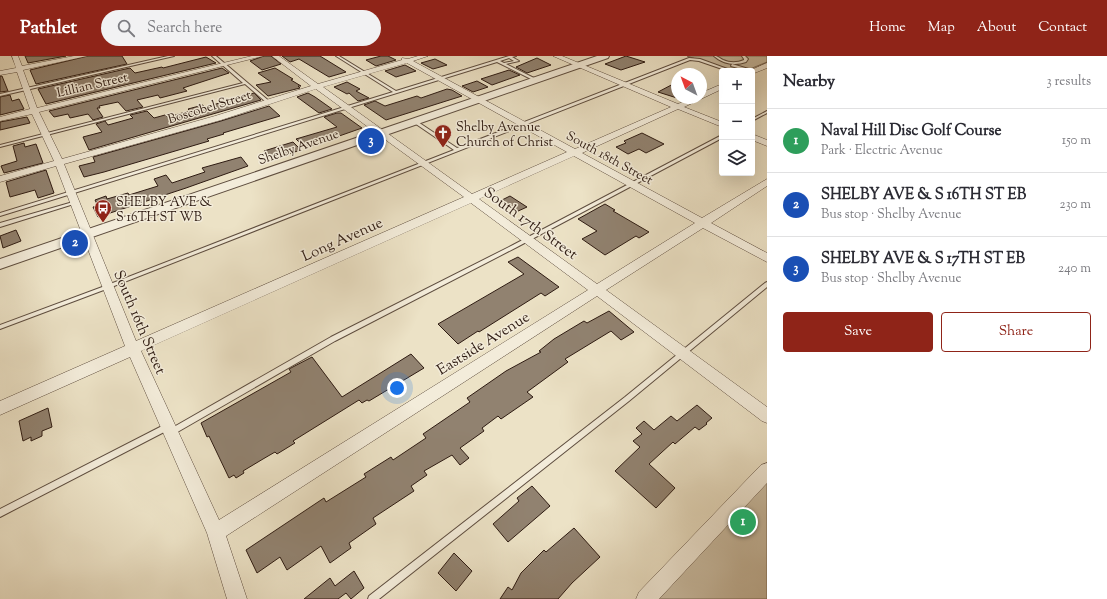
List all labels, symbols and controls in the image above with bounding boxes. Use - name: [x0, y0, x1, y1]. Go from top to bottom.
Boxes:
- search box: [101, 10, 381, 46]
- text: Pathlet: [20, 15, 77, 42]
- icon: search: [115, 17, 137, 39]
- text: Search here: [147, 18, 222, 39]
- text: Home: [869, 18, 906, 38]
- text: Map: [928, 18, 955, 38]
- text: About: [977, 18, 1016, 38]
- text: Contact: [1038, 18, 1087, 38]
- north arrow: [671, 68, 707, 104]
- map controls: [719, 68, 755, 176]
- button: +: [719, 68, 755, 104]
- street label: Lillian Street: [55, 69, 130, 103]
- text: Nearby: [783, 70, 835, 94]
- text: 3 results: [1046, 73, 1091, 91]
- street label: Boscobel Street: [166, 87, 254, 129]
- button: −: [719, 104, 755, 140]
- place label: Shelby Avenue Church of Christ: [456, 119, 554, 152]
- text: Naval Hill Disc Golf Course: [821, 121, 1001, 142]
- church icon: Shelby Avenue Church of Christ: [433, 123, 453, 148]
- street label: Shelby Avenue: [256, 126, 341, 170]
- pin: 3: [358, 126, 384, 156]
- street label: South 18th Street: [562, 127, 656, 190]
- text: 1: [794, 132, 798, 150]
- text: 150 m: [1062, 132, 1091, 150]
- button: layers: [719, 140, 755, 176]
- text: Park · Electric Avenue: [821, 142, 943, 160]
- street label: South 17th Street: [479, 183, 581, 265]
- text: SHELBY AVE & S 16TH ST EB: [821, 185, 1026, 206]
- place label: SHELBY AVE & S 16TH ST WB: [116, 194, 212, 227]
- text: 2: [793, 196, 799, 214]
- text: 230 m: [1059, 196, 1091, 214]
- bus stop icon: SHELBY AVE & S 16TH ST WB: [93, 198, 113, 223]
- text: Bus stop · Shelby Avenue: [821, 206, 962, 224]
- street label: Long Avenue: [299, 213, 386, 268]
- pin: 2: [62, 228, 88, 258]
- text: SHELBY AVE & S 17TH ST EB: [821, 249, 1025, 270]
- text: 3: [793, 260, 799, 278]
- text: 240 m: [1058, 260, 1091, 278]
- street label: South 16th Street: [107, 267, 170, 378]
- text: Bus stop · Shelby Avenue: [821, 270, 962, 288]
- street label: Eastside Avenue: [433, 307, 534, 381]
- button: Save: [783, 312, 933, 352]
- button: Share: [941, 312, 1091, 352]
- your location: [387, 378, 407, 398]
- pin: 1: [730, 507, 756, 537]

